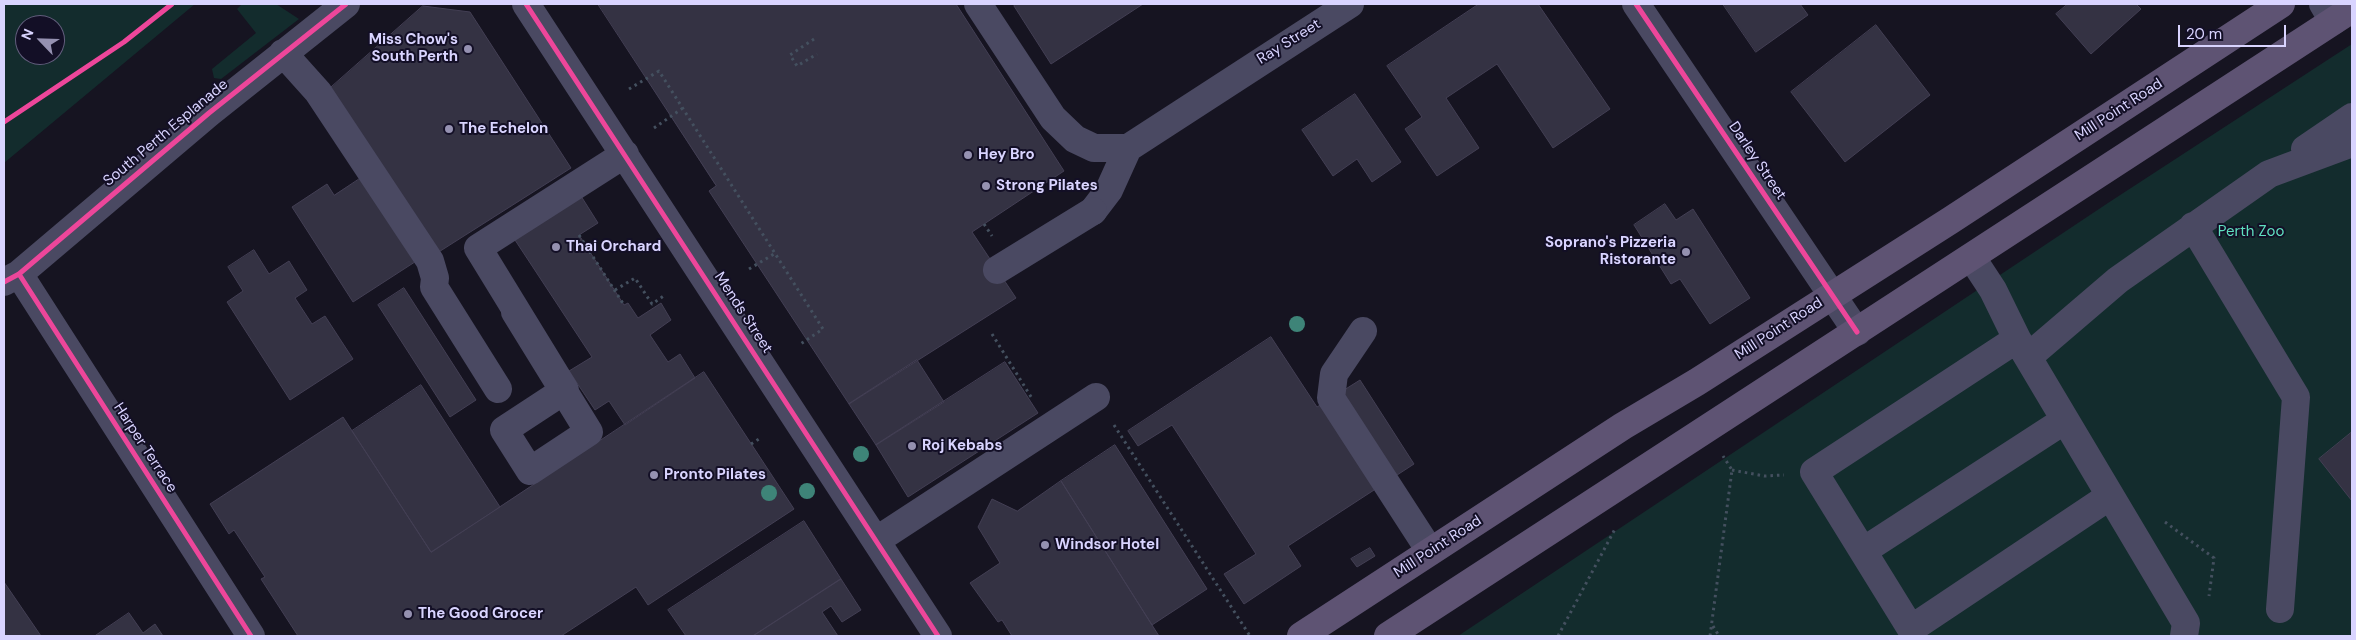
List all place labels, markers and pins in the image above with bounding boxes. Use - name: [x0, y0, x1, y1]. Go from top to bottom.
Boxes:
- place label: Miss Chow's South Perth: [369, 31, 458, 66]
- marker: Miss Chow's South Perth: [462, 43, 474, 55]
- place label: The Echelon: [459, 120, 548, 138]
- marker: The Echelon: [443, 123, 455, 135]
- place label: Hey Bro: [978, 146, 1035, 164]
- marker: Hey Bro: [962, 149, 974, 161]
- place label: Strong Pilates: [996, 177, 1098, 195]
- marker: Strong Pilates: [980, 180, 992, 192]
- place label: Soprano's Pizzeria Ristorante: [1545, 234, 1676, 269]
- place label: Thai Orchard: [566, 238, 661, 256]
- marker: Thai Orchard: [550, 241, 562, 253]
- marker: Soprano's Pizzeria Ristorante: [1680, 246, 1692, 258]
- place label: Roj Kebabs: [922, 437, 1002, 455]
- marker: Roj Kebabs: [906, 440, 918, 452]
- place label: Pronto Pilates: [664, 466, 766, 484]
- marker: Pronto Pilates: [648, 469, 660, 481]
- place label: Windsor Hotel: [1055, 536, 1159, 554]
- marker: Windsor Hotel: [1039, 539, 1051, 551]
- place label: The Good Grocer: [418, 605, 543, 623]
- marker: The Good Grocer: [402, 608, 414, 620]

